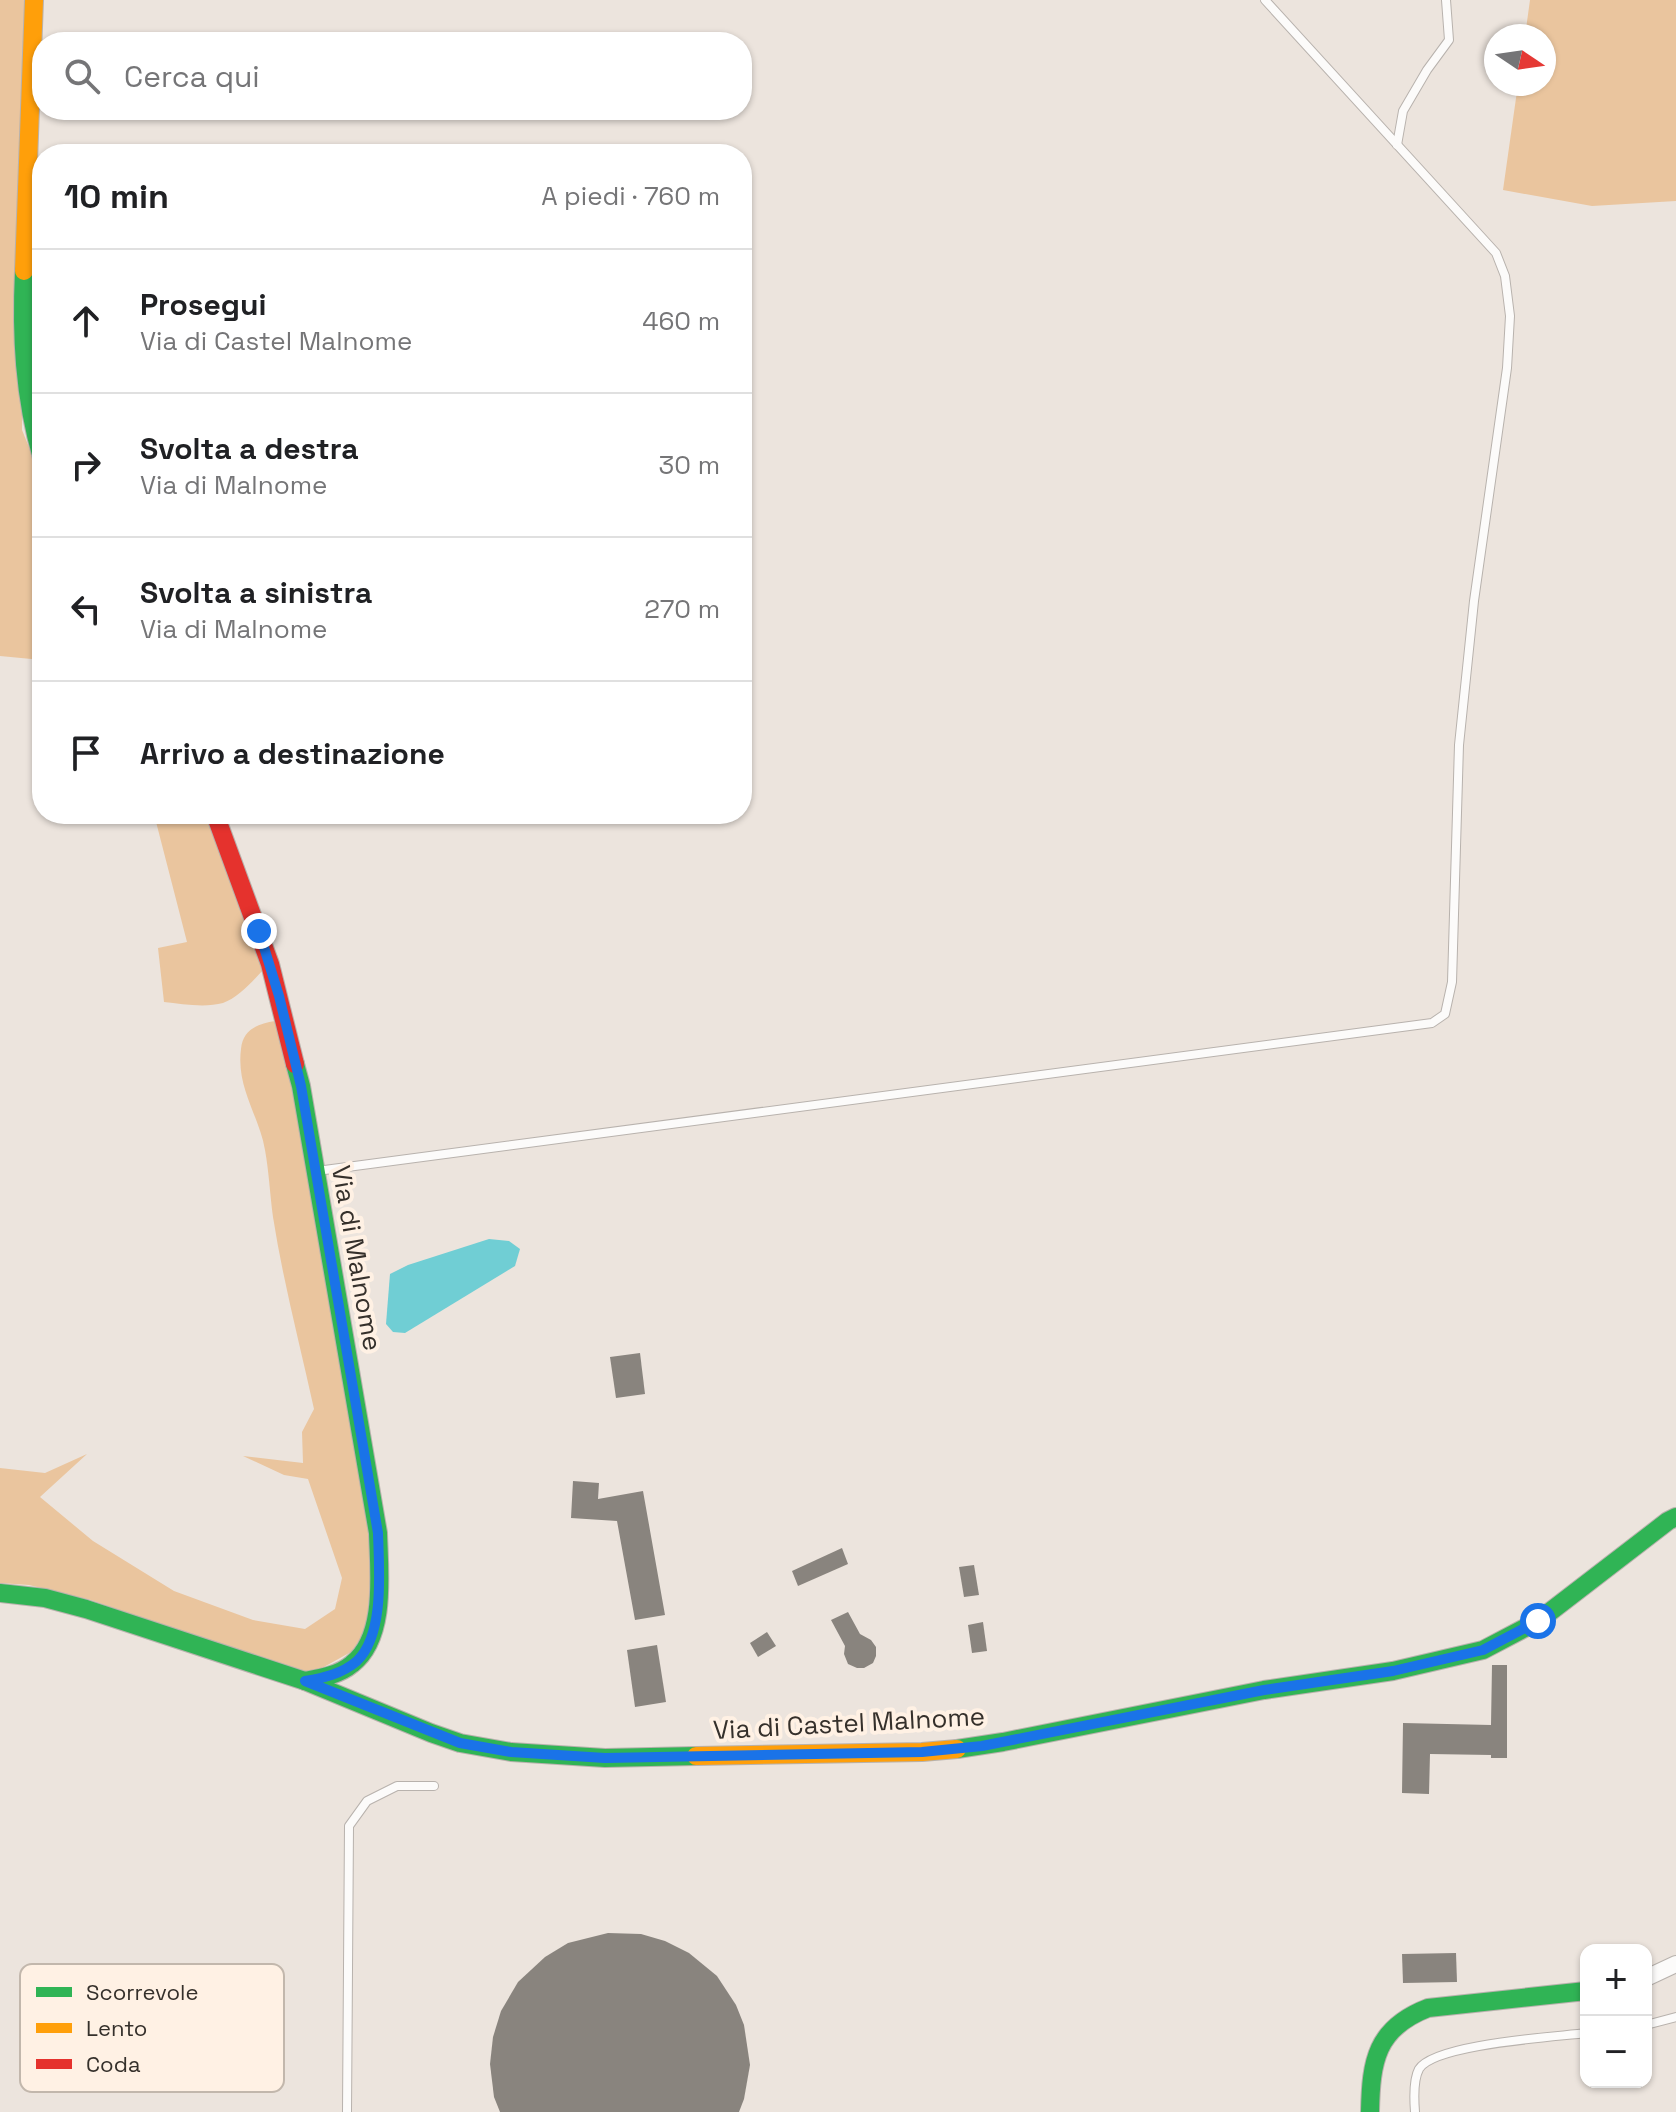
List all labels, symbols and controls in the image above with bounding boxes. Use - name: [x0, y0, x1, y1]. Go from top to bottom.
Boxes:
- north arrow: [1484, 24, 1556, 96]
- search box: [32, 32, 752, 120]
- icon: search: [60, 54, 104, 98]
- text: Cerca qui: [124, 57, 260, 96]
- text: 10 min: [64, 175, 169, 218]
- text: A piedi · 760 m: [541, 179, 720, 213]
- text: Prosegui: [140, 285, 266, 324]
- icon: ahead: [64, 299, 108, 343]
- text: 460 m: [642, 304, 720, 338]
- text: Via di Castel Malnome: [140, 324, 412, 358]
- text: Svolta a destra: [140, 429, 359, 468]
- icon: right: [64, 443, 108, 487]
- text: 30 m: [659, 448, 720, 482]
- text: Via di Malnome: [140, 468, 327, 502]
- text: Svolta a sinistra: [140, 573, 372, 612]
- icon: left: [64, 587, 108, 631]
- text: 270 m: [644, 592, 720, 626]
- text: Via di Malnome: [140, 612, 327, 646]
- icon: arrive: [64, 731, 108, 775]
- text: Arrivo a destinazione: [140, 734, 445, 773]
- route end: [241, 913, 277, 949]
- street label: Via di Malnome: [324, 1163, 390, 1353]
- route start: [1520, 1603, 1556, 1639]
- street label: Via di Castel Malnome: [712, 1699, 986, 1747]
- map controls: [1580, 1944, 1652, 2088]
- button: +: [1580, 1944, 1652, 2016]
- legend: [20, 1964, 284, 2092]
- text: Scorrevole: [86, 1978, 198, 2006]
- text: Lento: [86, 2014, 147, 2042]
- button: −: [1580, 2016, 1652, 2088]
- text: Coda: [86, 2050, 141, 2078]

